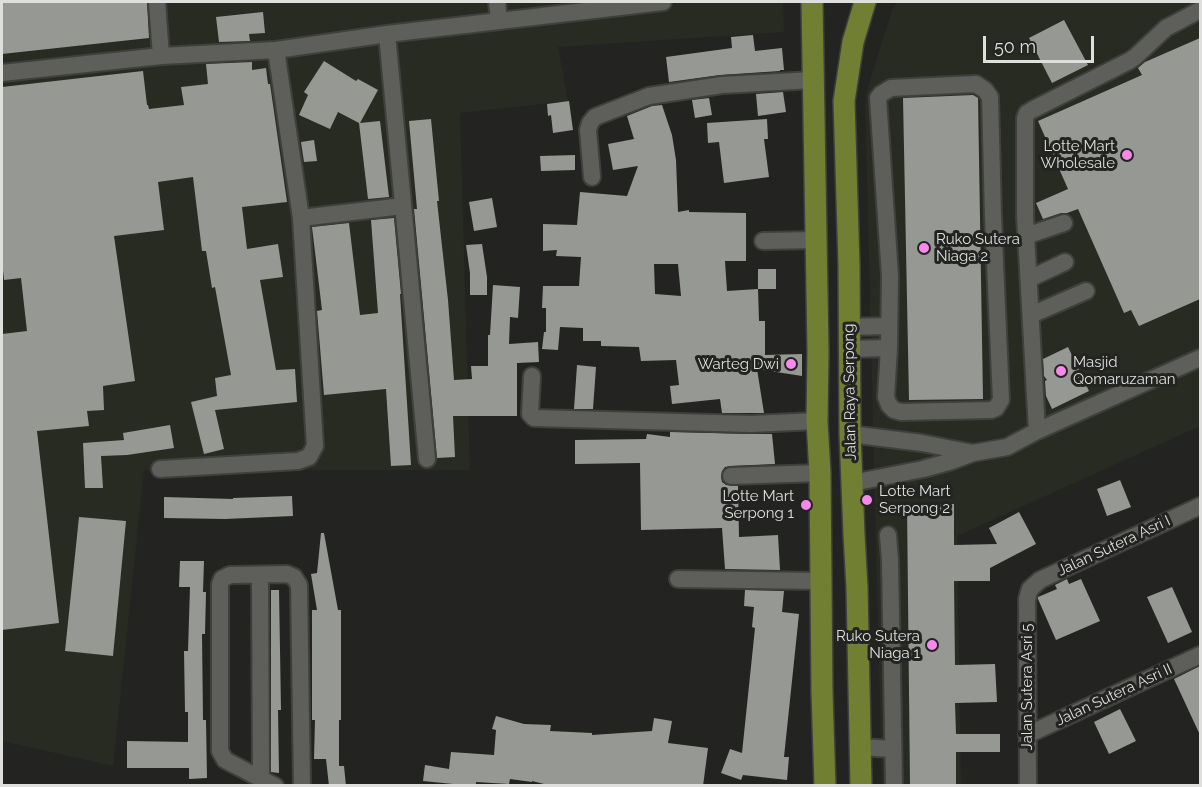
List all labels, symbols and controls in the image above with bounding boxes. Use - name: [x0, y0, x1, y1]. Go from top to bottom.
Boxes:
- scale bar: [986, 24, 1097, 62]
- text: 50 m: [994, 36, 1036, 57]
- place label: Lotte Mart Wholesale: [1040, 137, 1115, 172]
- marker: Lotte Mart Wholesale: [1120, 148, 1134, 162]
- place label: Ruko Sutera Niaga 2: [936, 230, 1020, 265]
- marker: Ruko Sutera Niaga 2: [917, 241, 931, 255]
- street label: Jalan Raya Serpong: [840, 323, 860, 461]
- place label: Masjid Qomaruzaman: [1073, 353, 1176, 388]
- place label: Warteg Dwi: [698, 355, 779, 373]
- marker: Warteg Dwi: [784, 357, 798, 371]
- marker: Masjid Qomaruzaman: [1054, 364, 1068, 378]
- place label: Lotte Mart Serpong 2: [879, 482, 950, 517]
- place label: Lotte Mart Serpong 1: [723, 487, 794, 522]
- marker: Lotte Mart Serpong 2: [860, 493, 874, 507]
- marker: Lotte Mart Serpong 1: [799, 498, 813, 512]
- street label: Jalan Sutera Asri I: [1055, 512, 1173, 580]
- street label: Jalan Sutera Asri 5: [1018, 624, 1036, 750]
- place label: Ruko Sutera Niaga 1: [836, 627, 920, 662]
- marker: Ruko Sutera Niaga 1: [925, 638, 939, 652]
- street label: Jalan Sutera Asri II: [1053, 660, 1175, 730]

